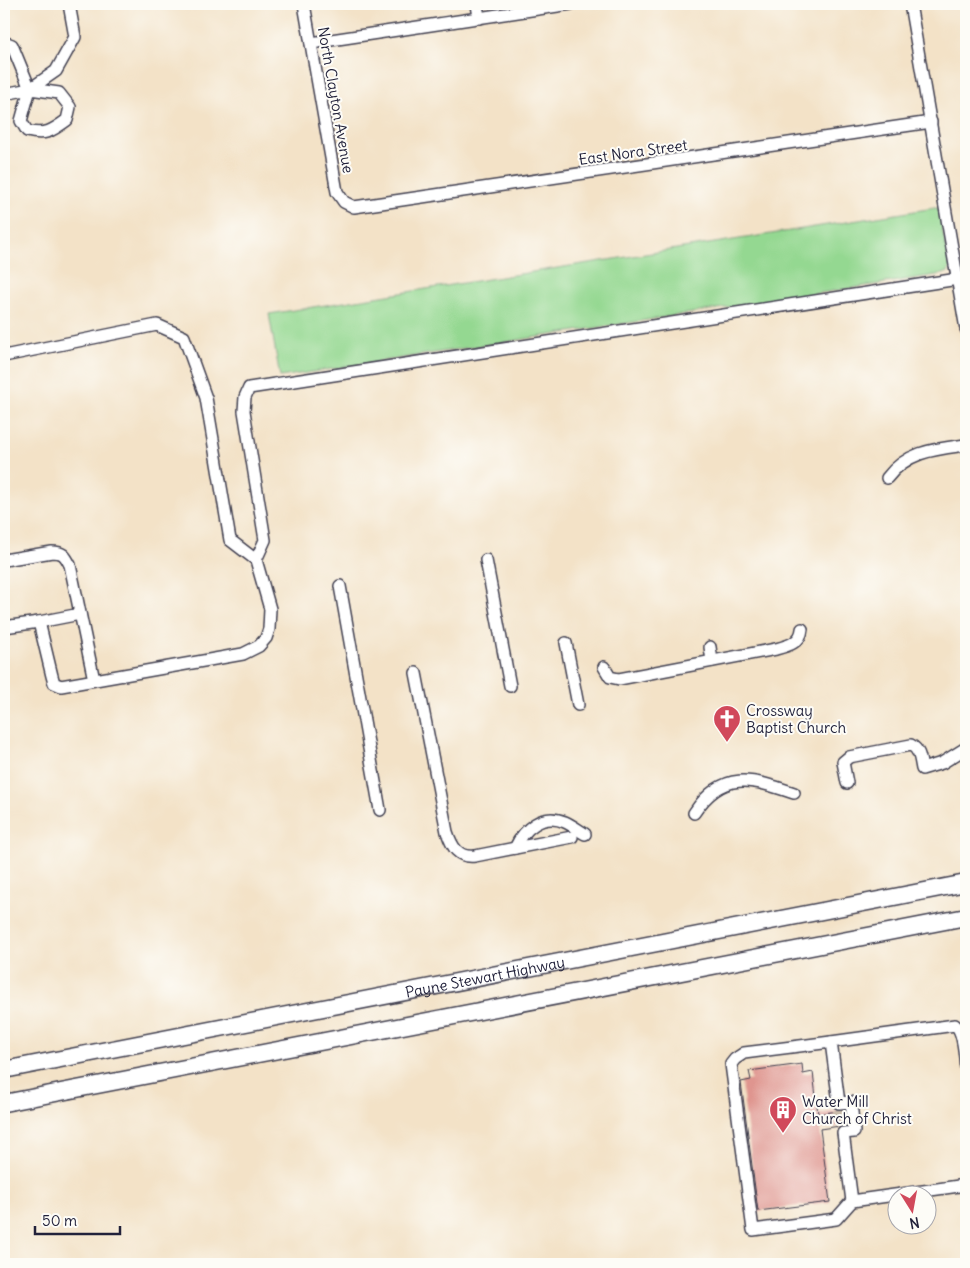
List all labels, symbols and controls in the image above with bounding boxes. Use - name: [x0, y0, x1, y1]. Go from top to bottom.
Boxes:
- street label: North Clayton Avenue: [314, 25, 358, 175]
- street label: East Nora Street: [578, 135, 688, 169]
- place label: Crossway Baptist Church: [746, 701, 847, 737]
- church icon: Crossway Baptist Church: [712, 704, 742, 743]
- street label: Payne Stewart Highway: [404, 952, 566, 1001]
- place label: Water Mill Church of Christ: [802, 1092, 912, 1128]
- building icon: Water Mill Church of Christ: [768, 1095, 798, 1134]
- north arrow: [888, 1186, 938, 1236]
- scale bar: [35, 1203, 120, 1235]
- text: 50 m: [42, 1211, 77, 1230]
- text: N: [908, 1213, 921, 1233]

